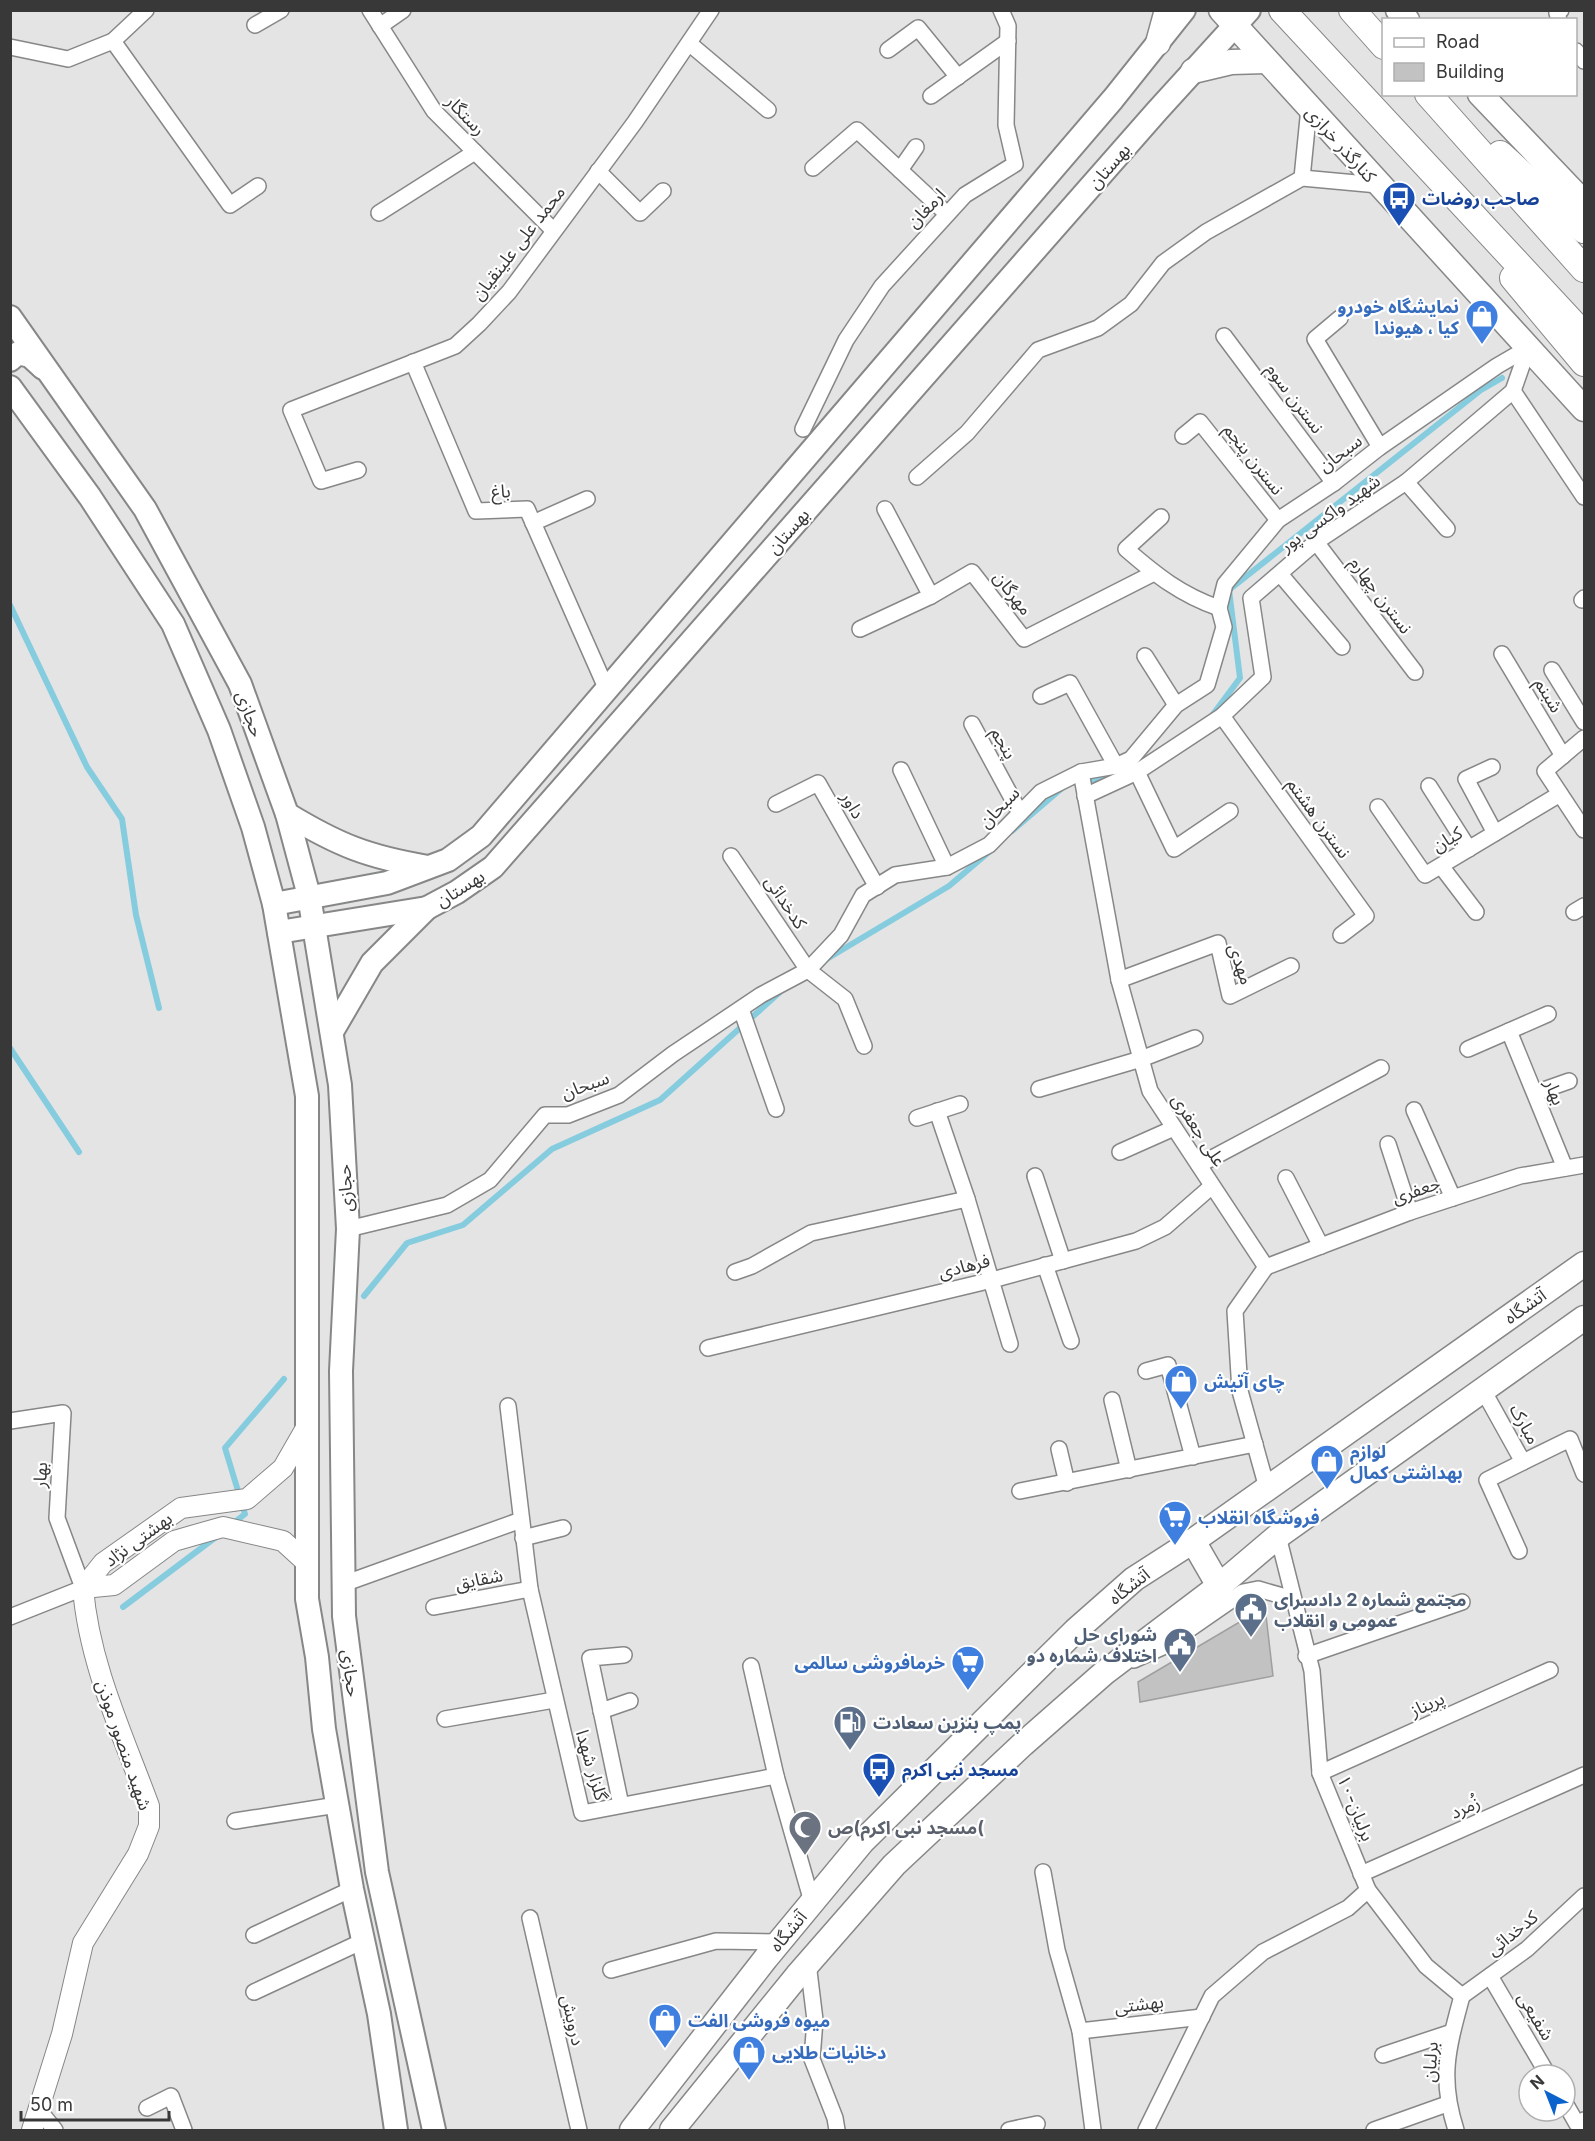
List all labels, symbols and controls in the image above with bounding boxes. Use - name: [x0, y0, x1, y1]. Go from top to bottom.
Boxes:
- legend: [1382, 18, 1577, 96]
- text: Road: [1436, 31, 1479, 52]
- text: Building: [1436, 61, 1504, 82]
- street label: رستگار: [440, 90, 490, 140]
- street label: کنارگذر خرازی: [1301, 102, 1381, 188]
- street label: بهستان: [1084, 139, 1135, 194]
- bus stop icon: صاحب روضات: [1381, 180, 1417, 227]
- street label: محمد علی علینقیان: [467, 182, 570, 305]
- street label: ارمغان: [902, 184, 950, 233]
- place label: صاحب روضات: [1422, 188, 1539, 210]
- place label: نمایشگاه خودرو کیا ، هیوندا: [1338, 296, 1460, 338]
- shop icon: نمایشگاه خودرو کیا ، هیوندا: [1464, 298, 1500, 345]
- street label: نسترن سوم: [1259, 359, 1328, 440]
- street label: نسترن پنجم: [1217, 419, 1288, 501]
- street label: سبحان: [1314, 430, 1367, 477]
- street label: شهید واکسی پور: [1275, 470, 1385, 558]
- street label: باغ: [491, 480, 511, 506]
- street label: بهستان: [763, 504, 814, 559]
- street label: نسترن چهارم: [1342, 552, 1417, 640]
- street label: مهرگان: [989, 567, 1037, 620]
- street label: شبنم: [1528, 674, 1567, 718]
- street label: حجازی: [231, 688, 268, 740]
- street label: پنجم: [984, 723, 1021, 764]
- street label: نسترن هشتم: [1280, 774, 1355, 864]
- street label: سبحان: [974, 782, 1024, 833]
- street label: داور: [836, 787, 869, 823]
- street label: کیان: [1428, 822, 1467, 857]
- street label: بهستان: [432, 865, 489, 912]
- street label: کدخدائی: [760, 871, 812, 934]
- street label: مهدی: [1223, 941, 1258, 988]
- street label: سبحان: [558, 1067, 612, 1104]
- street label: بهار: [1539, 1075, 1570, 1108]
- street label: علی جعفری: [1167, 1090, 1230, 1171]
- street label: حجازی: [333, 1164, 358, 1212]
- street label: جعفری: [1389, 1172, 1443, 1209]
- street label: فرهادی: [936, 1249, 992, 1283]
- street label: آتشگاه: [1500, 1284, 1551, 1328]
- shop icon: چای آتیش: [1163, 1363, 1199, 1410]
- place label: چای آتیش: [1204, 1371, 1285, 1393]
- street label: مبارک: [1505, 1400, 1544, 1448]
- place label: لوازم بهداشتی کمال: [1350, 1441, 1463, 1484]
- shop icon: لوازم بهداشتی کمال: [1309, 1443, 1345, 1490]
- street label: بهار: [29, 1462, 52, 1489]
- supermarket icon: فروشگاه انقلاب: [1157, 1499, 1193, 1546]
- street label: بهشتی نژاد: [100, 1507, 177, 1571]
- place label: فروشگاه انقلاب: [1198, 1507, 1320, 1529]
- street label: آتشگاه: [1104, 1563, 1154, 1609]
- street label: شقایق: [453, 1564, 505, 1595]
- place label: مجتمع شماره 2 دادسرای عمومی و انقلاب: [1274, 1589, 1466, 1631]
- public building icon: مجتمع شماره 2 دادسرای عمومی و انقلاب: [1233, 1591, 1269, 1638]
- place label: شورای حل اختلاف شماره دو: [1027, 1624, 1157, 1667]
- public building icon: شورای حل اختلاف شماره دو: [1162, 1626, 1198, 1673]
- supermarket icon: خرمافروشی سالمی: [950, 1644, 986, 1691]
- street label: حجازی: [337, 1648, 364, 1698]
- place label: خرمافروشی سالمی: [794, 1652, 945, 1674]
- street label: شهید منصور موذن: [91, 1677, 156, 1813]
- street label: پریناز: [1406, 1687, 1448, 1722]
- fuel station icon: پمپ بنزین سعادت: [832, 1704, 868, 1751]
- place label: پمپ بنزین سعادت: [873, 1712, 1021, 1735]
- street label: گلزار شهدا: [571, 1727, 612, 1804]
- bus stop icon: مسجد نبی اکرم: [861, 1751, 897, 1798]
- place label: مسجد نبی اکرم: [902, 1759, 1019, 1783]
- street label: ۱۰-برلیان: [1332, 1772, 1379, 1844]
- street label: زُمرد: [1447, 1791, 1484, 1824]
- mosque icon: مسجد نبی اکرم)ص(: [787, 1809, 823, 1856]
- place label: مسجد نبی اکرم)ص(: [828, 1817, 984, 1841]
- street label: آتشگاه: [765, 1906, 811, 1956]
- street label: کدخدائی: [1482, 1906, 1543, 1961]
- street label: شفیعی: [1513, 1988, 1558, 2044]
- street label: بهشتی: [1113, 1991, 1165, 2018]
- street label: درویش: [556, 1993, 589, 2048]
- shop icon: میوه فروشی الفت: [647, 2002, 683, 2049]
- place label: میوه فروشی الفت: [688, 2010, 830, 2032]
- shop icon: دخانیات طلایی: [731, 2034, 767, 2081]
- street label: برلیان: [1418, 2041, 1443, 2083]
- place label: دخانیات طلایی: [772, 2042, 886, 2063]
- north arrow: [1517, 2063, 1577, 2123]
- text: N: [1526, 2070, 1548, 2093]
- scale bar: [21, 2084, 170, 2122]
- text: 50 m: [30, 2094, 73, 2115]

